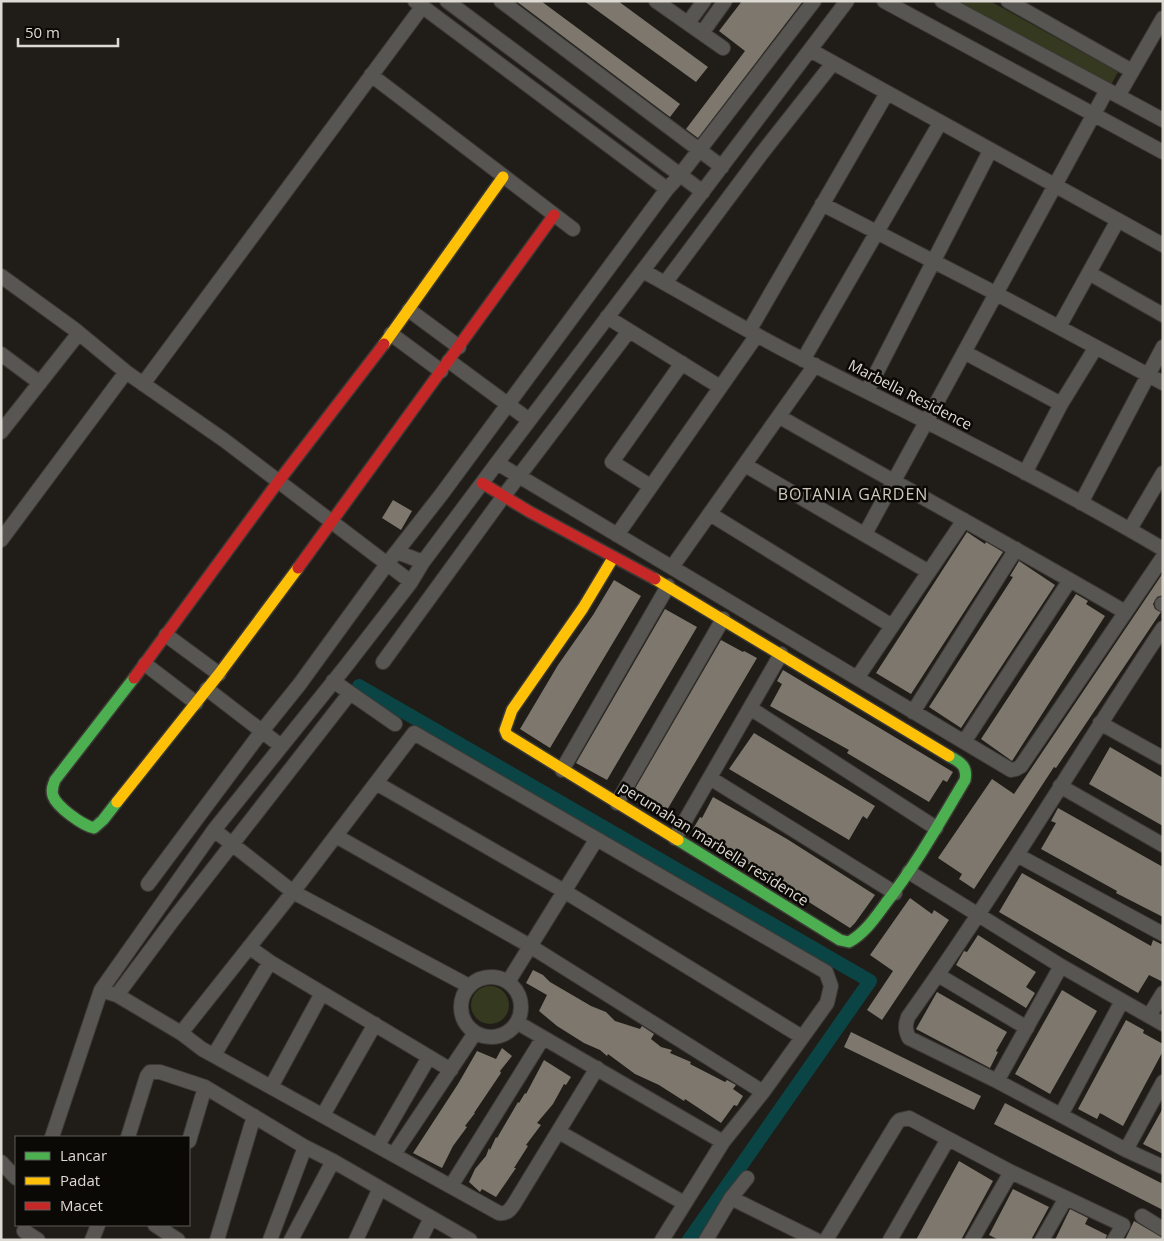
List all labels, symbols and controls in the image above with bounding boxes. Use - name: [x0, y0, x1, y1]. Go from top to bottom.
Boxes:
- scale bar: [18, 15, 118, 47]
- text: 50 m: [25, 22, 60, 42]
- street label: Marbella Residence: [845, 354, 976, 434]
- district label: BOTANIA GARDEN: [778, 483, 928, 505]
- street label: perumahan marbella residence: [616, 777, 813, 910]
- legend: [15, 1136, 190, 1226]
- text: Lancar: [60, 1145, 107, 1165]
- text: Padat: [60, 1170, 100, 1190]
- text: Macet: [60, 1195, 103, 1215]

